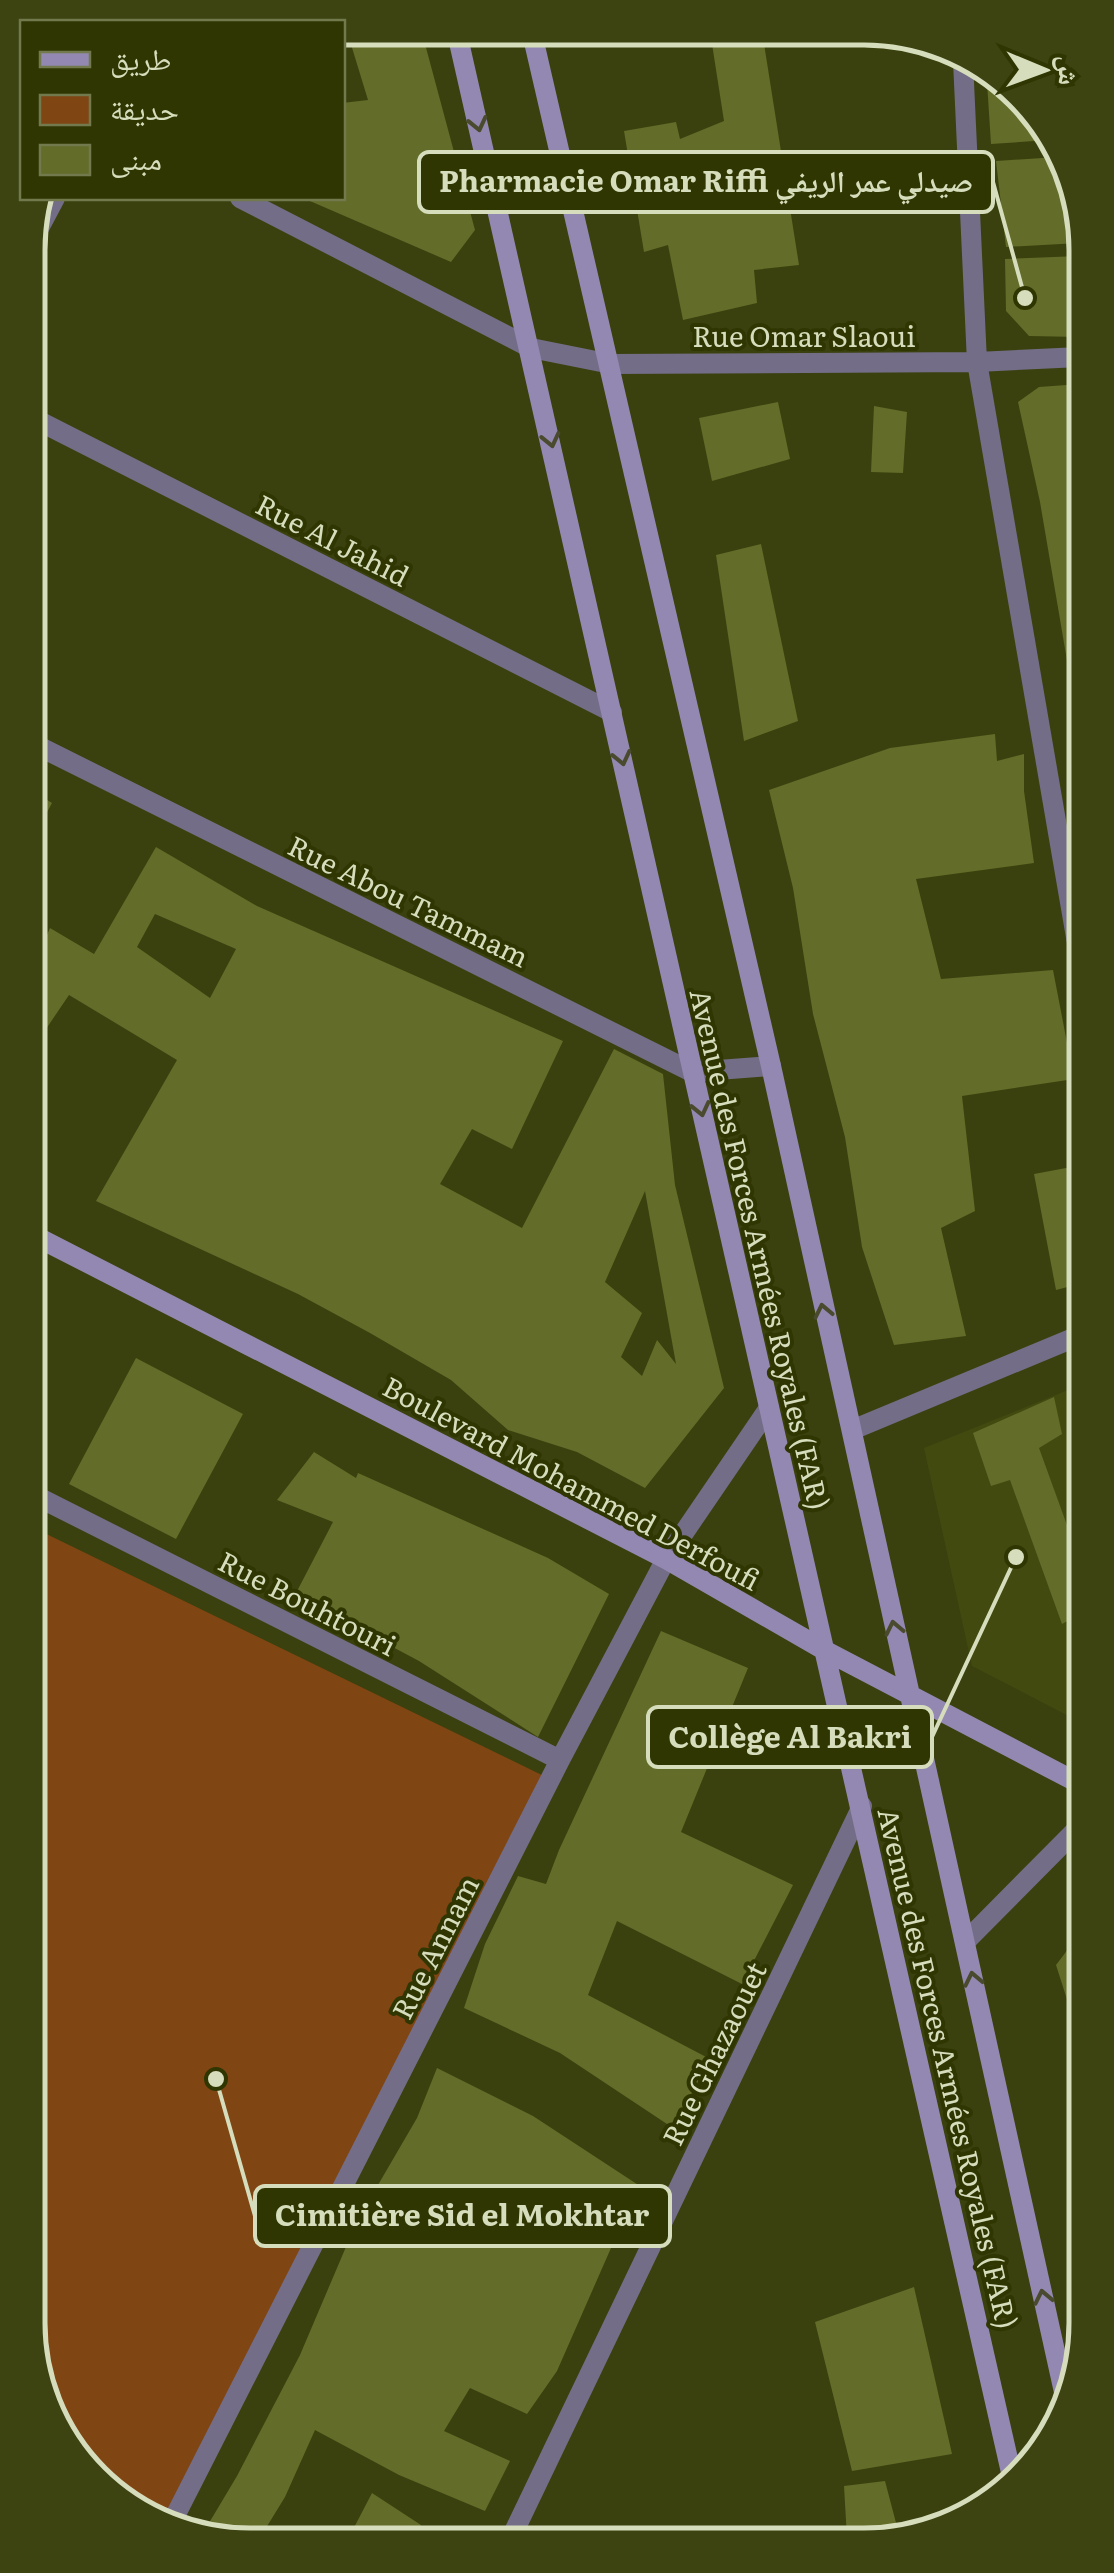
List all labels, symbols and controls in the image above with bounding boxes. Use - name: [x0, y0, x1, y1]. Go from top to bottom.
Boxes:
- legend: [20, 20, 345, 200]
- north arrow: [994, 20, 1094, 120]
- text: طريق: [110, 35, 171, 79]
- text: ش: [1050, 55, 1092, 86]
- text: حديقة: [110, 85, 179, 129]
- one-way arrow: [466, 115, 487, 132]
- text: مبنى: [110, 135, 162, 179]
- callout: Pharmacie Omar Riffi صيدلي عمر الريفي: [419, 152, 993, 212]
- text: Pharmacie Omar Riffi صيدلي عمر الريفي: [439, 157, 973, 205]
- street label: Rue Omar Slaoui: [692, 314, 916, 356]
- one-way arrow: [540, 432, 561, 449]
- street label: Rue Al Jahid: [249, 482, 417, 596]
- one-way arrow: [610, 749, 631, 766]
- street label: Rue Abou Tammam: [282, 823, 536, 977]
- street label: Avenue des Forces Armées Royales (FAR): [681, 984, 841, 1514]
- one-way arrow: [689, 1100, 710, 1117]
- one-way arrow: [814, 1303, 835, 1320]
- street label: Boulevard Mohammed Derfoufi: [376, 1364, 768, 1600]
- street label: Rue Bouhtouri: [212, 1539, 404, 1665]
- one-way arrow: [885, 1620, 906, 1637]
- callout: Collège Al Bakri: [648, 1707, 932, 1767]
- text: Collège Al Bakri: [668, 1713, 912, 1757]
- street label: Avenue des Forces Armées Royales (FAR): [869, 1803, 1029, 2333]
- street label: Rue Annam: [380, 1868, 488, 2026]
- street label: Rue Ghazaouet: [650, 1953, 776, 2152]
- one-way arrow: [964, 1971, 985, 1988]
- callout: Cimitière Sid el Mokhtar: [255, 2186, 670, 2246]
- text: Cimitière Sid el Mokhtar: [275, 2191, 649, 2235]
- one-way arrow: [1034, 2289, 1055, 2306]

